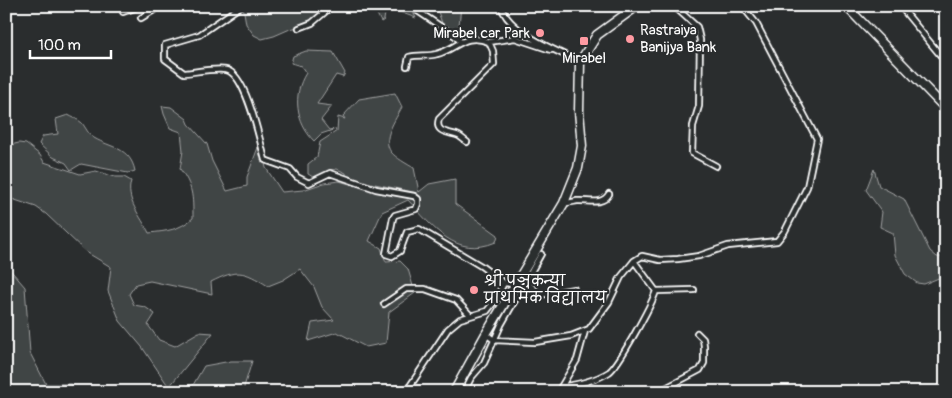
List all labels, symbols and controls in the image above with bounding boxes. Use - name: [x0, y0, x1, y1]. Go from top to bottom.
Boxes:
- place label: Rastraiya Banijya Bank: [640, 21, 717, 57]
- place label: Mirabel car Park: [433, 24, 531, 43]
- marker: Mirabel car Park: [534, 27, 546, 39]
- scale bar: [30, 28, 111, 60]
- marker: Rastraiya Banijya Bank: [624, 33, 636, 45]
- marker: Mirabel: [578, 35, 590, 47]
- text: 100 m: [38, 36, 81, 55]
- place label: Mirabel: [562, 49, 606, 68]
- place label: श्री पञ्चकन्या प्राथमिक विद्यालय: [483, 269, 607, 308]
- marker: श्री पञ्चकन्या प्राथमिक विद्यालय: [468, 284, 480, 296]

